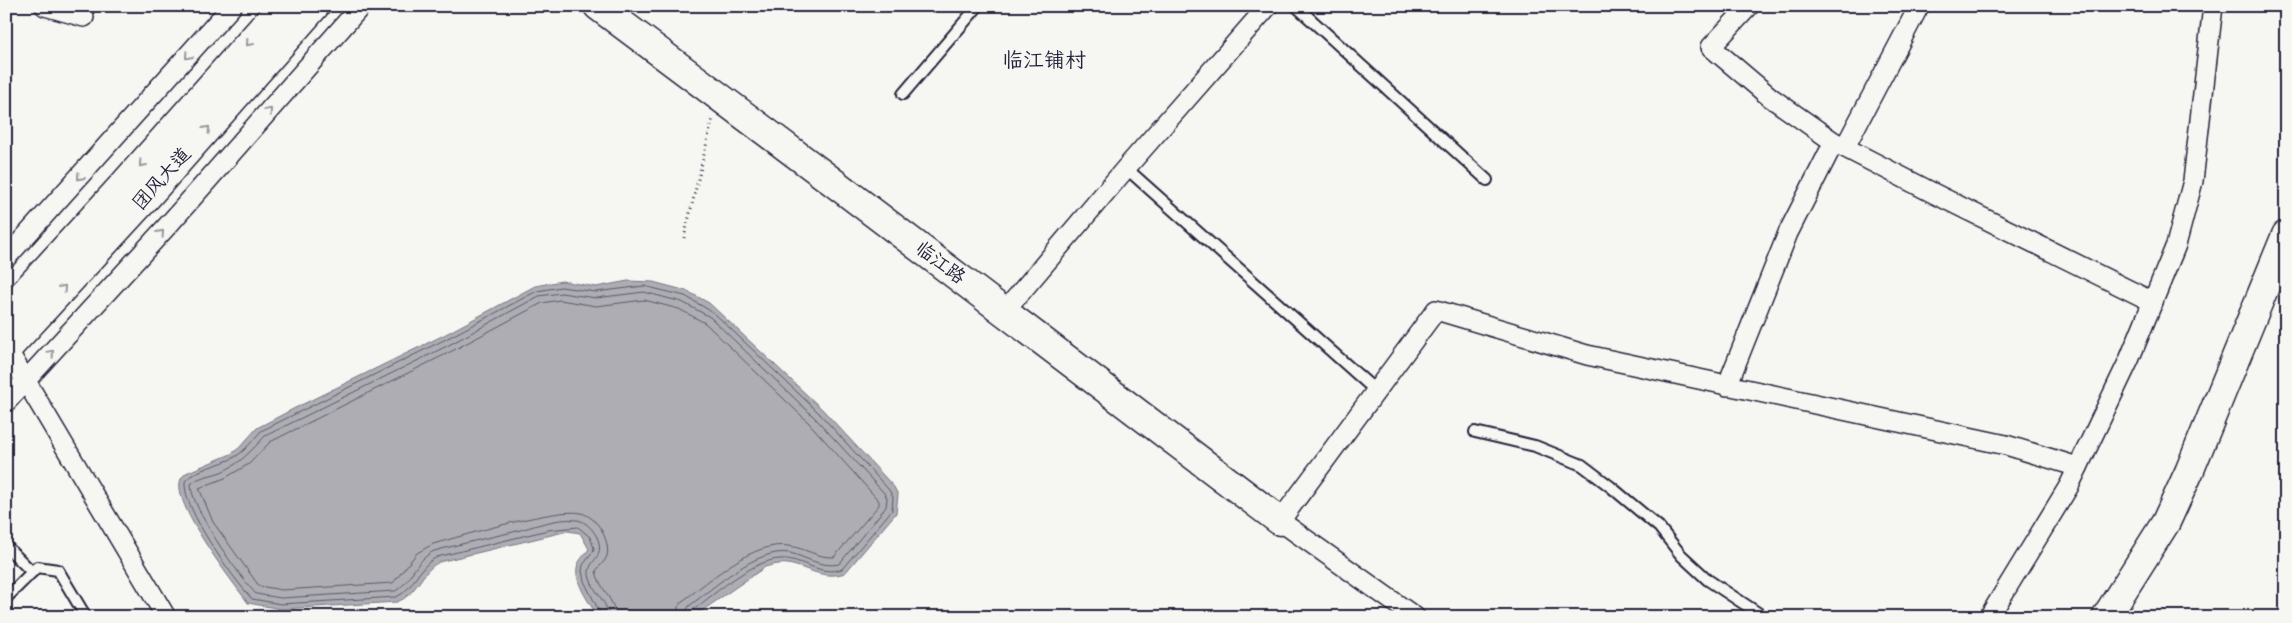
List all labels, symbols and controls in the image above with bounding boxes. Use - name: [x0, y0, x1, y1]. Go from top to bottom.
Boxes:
- one-way arrow: [246, 37, 255, 46]
- district label: 临江铺村: [1002, 46, 1086, 75]
- one-way arrow: [185, 50, 194, 59]
- one-way arrow: [263, 108, 272, 117]
- one-way arrow: [201, 125, 210, 134]
- street label: 团风大道: [127, 142, 197, 216]
- one-way arrow: [139, 159, 148, 168]
- one-way arrow: [77, 172, 86, 181]
- one-way arrow: [155, 229, 164, 238]
- street label: 临江路: [909, 235, 971, 291]
- one-way arrow: [57, 285, 66, 294]
- one-way arrow: [45, 349, 54, 358]

